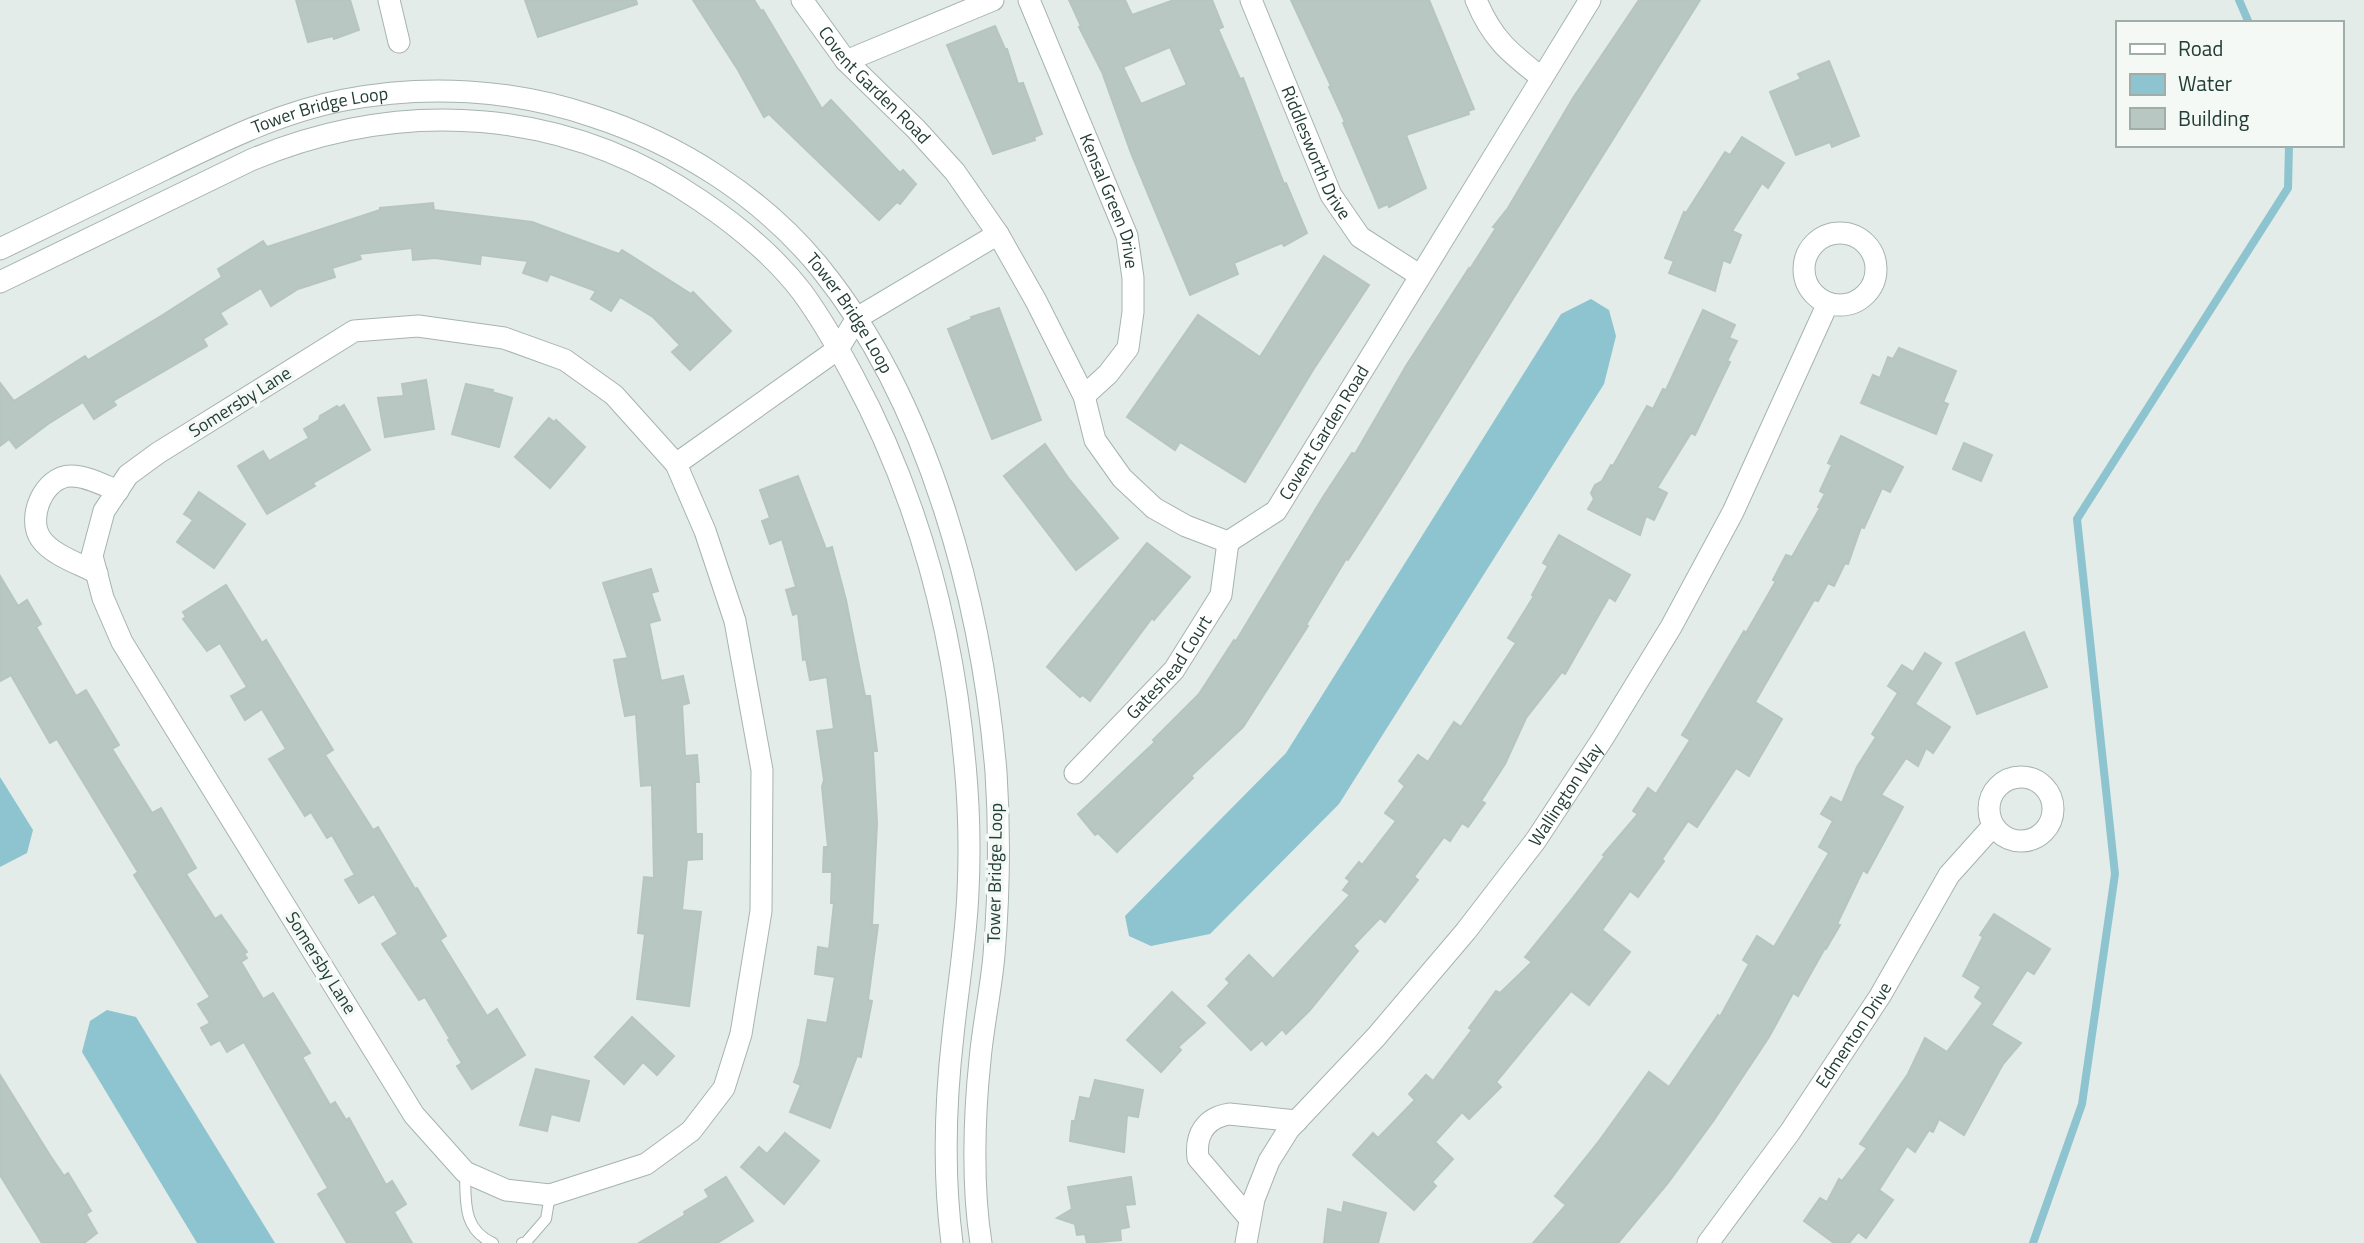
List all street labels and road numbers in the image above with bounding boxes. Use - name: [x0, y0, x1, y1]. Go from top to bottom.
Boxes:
- street label: Covent Garden Road: [812, 20, 937, 150]
- street label: Tower Bridge Loop: [247, 80, 389, 140]
- street label: Riddlesworth Drive: [1275, 81, 1358, 225]
- street label: Kensal Green Drive: [1073, 129, 1145, 270]
- street label: Tower Bridge Loop: [800, 247, 900, 378]
- street label: Somersby Lane: [183, 359, 296, 444]
- street label: Covent Garden Road: [1272, 360, 1375, 505]
- street label: Gateshead Court: [1119, 609, 1218, 725]
- street label: Wallington Way: [1521, 737, 1609, 851]
- street label: Tower Bridge Loop: [980, 803, 1009, 943]
- street label: Somersby Lane: [279, 906, 364, 1019]
- street label: Edmenton Drive: [1809, 977, 1898, 1093]

